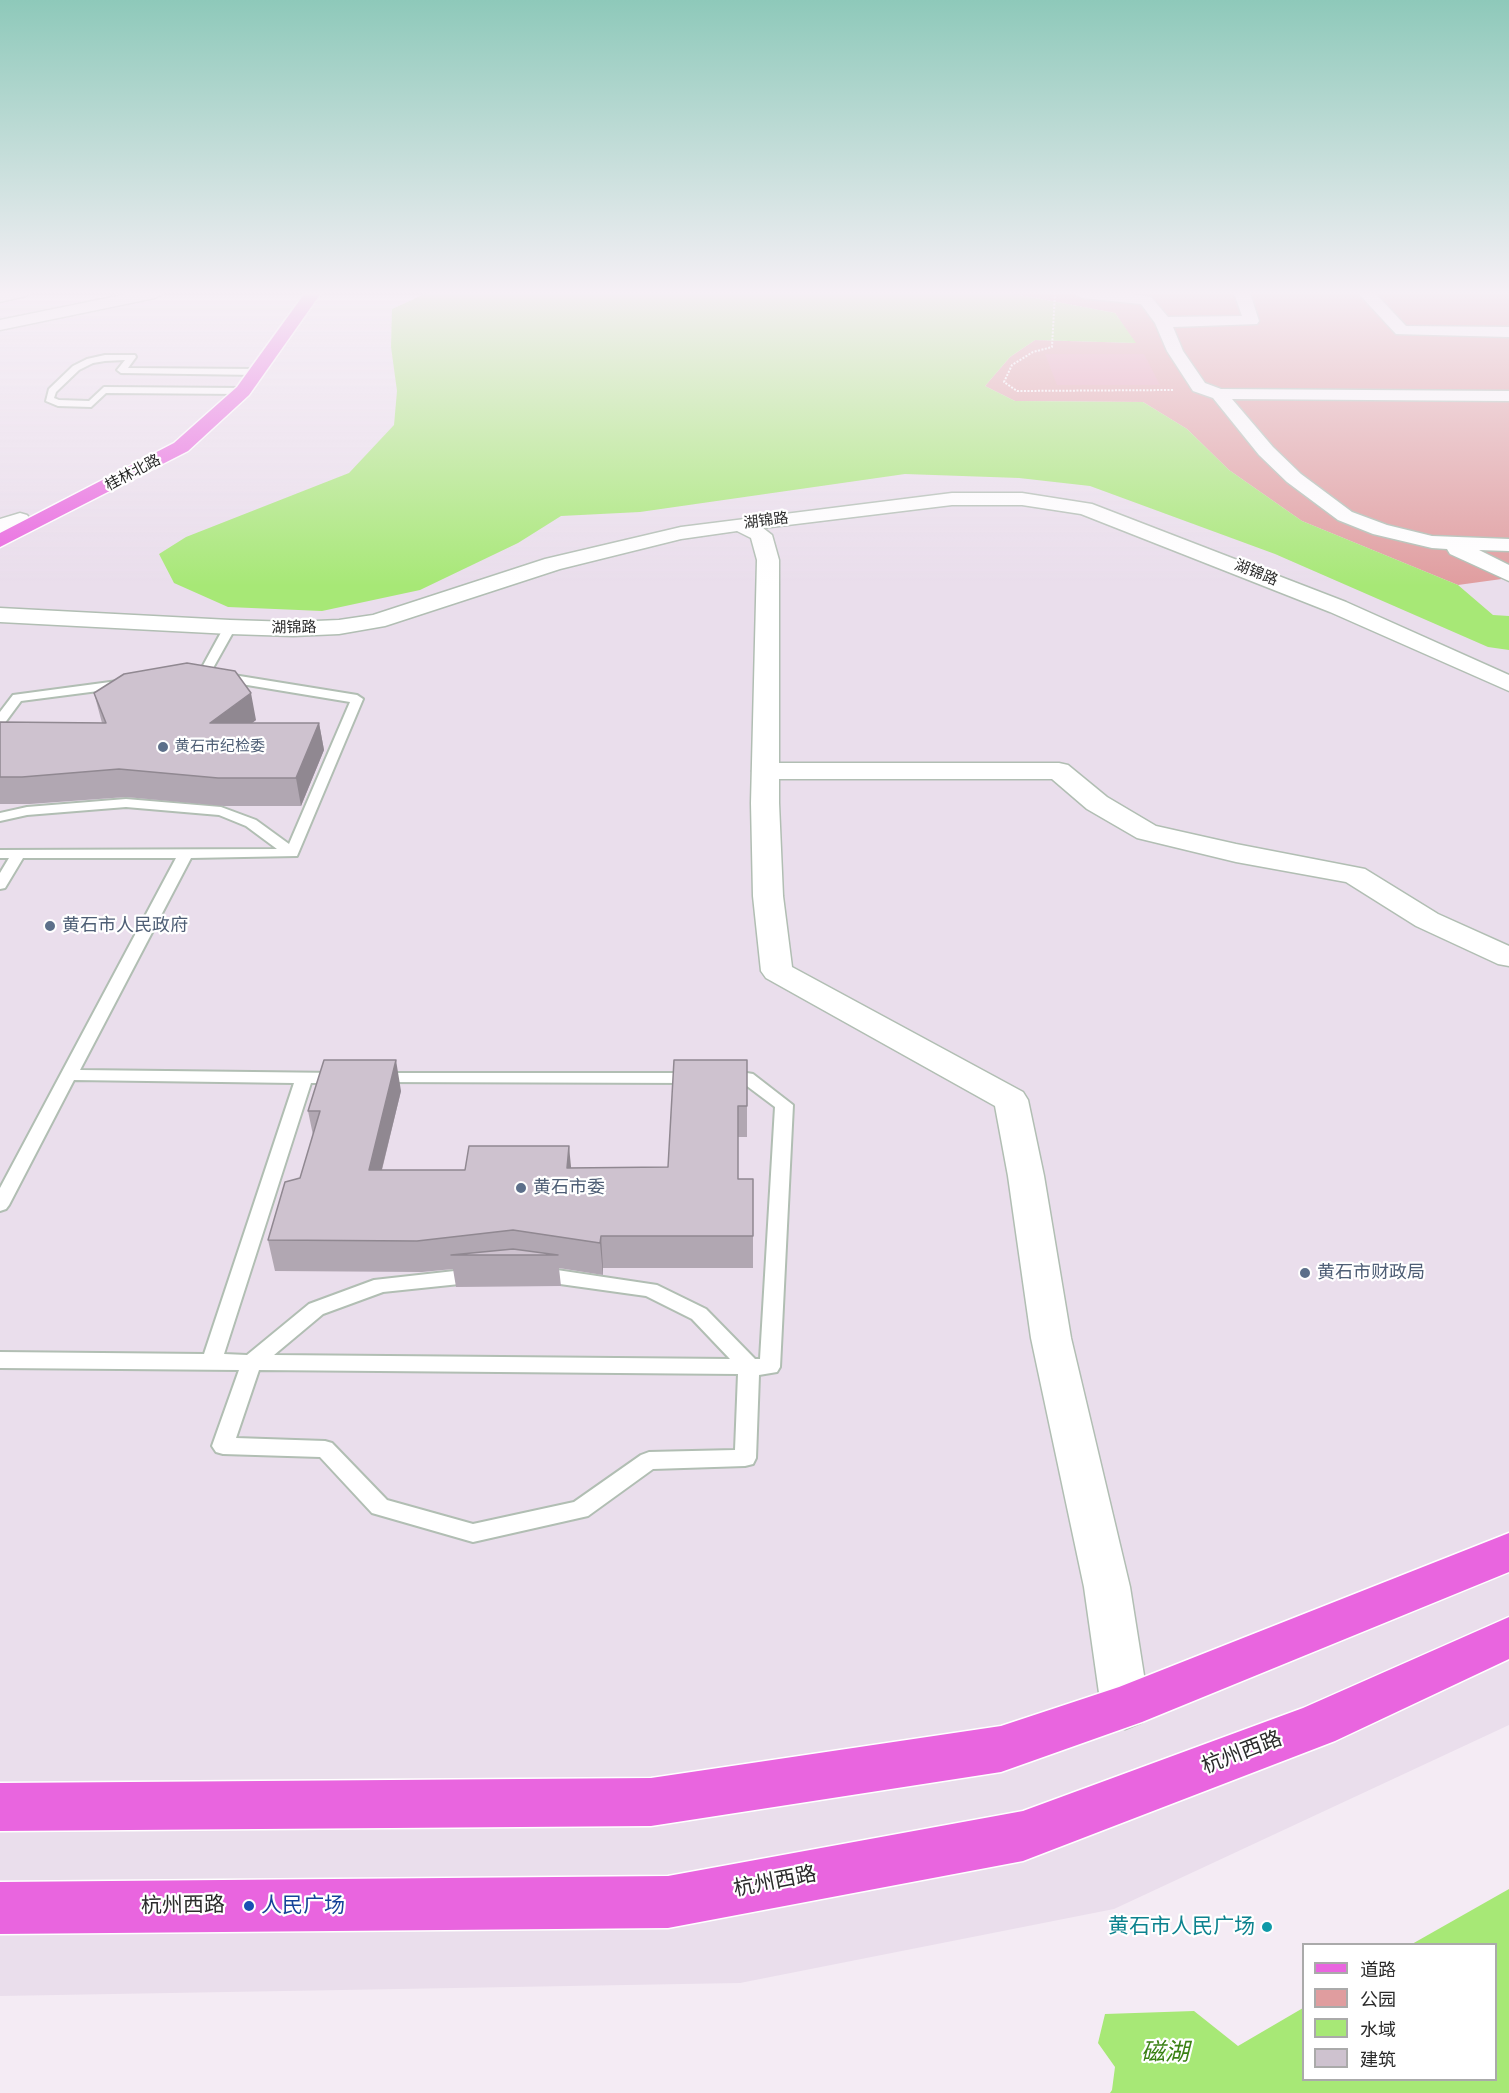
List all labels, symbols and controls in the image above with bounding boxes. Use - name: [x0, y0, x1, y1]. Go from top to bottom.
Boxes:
- street label: 桂林北路: [102, 451, 164, 495]
- street label: 湖锦路: [743, 509, 789, 533]
- street label: 湖锦路: [1232, 556, 1280, 590]
- street label: 湖锦路: [271, 619, 317, 637]
- place label: 黄石市纪检委: [175, 738, 265, 756]
- marker: 黄石市纪检委: [156, 740, 170, 754]
- place label: 黄石市人民政府: [62, 915, 188, 937]
- marker: 黄石市人民政府: [43, 919, 57, 933]
- place label: 黄石市委: [533, 1177, 605, 1199]
- marker: 黄石市委: [514, 1181, 528, 1195]
- place label: 黄石市财政局: [1317, 1262, 1425, 1284]
- marker: 黄石市财政局: [1298, 1266, 1312, 1280]
- street label: 杭州西路: [1198, 1726, 1286, 1780]
- street label: 杭州西路: [731, 1862, 819, 1902]
- street label: 杭州西路: [141, 1893, 225, 1919]
- place label: 人民广场: [261, 1893, 345, 1919]
- marker: 人民广场: [242, 1899, 256, 1913]
- place label: 黄石市人民广场: [1108, 1914, 1255, 1940]
- marker: 黄石市人民广场: [1260, 1920, 1274, 1934]
- legend: [1302, 1943, 1497, 2081]
- text: 道路: [1360, 1959, 1396, 1981]
- text: 公园: [1360, 1989, 1396, 2011]
- text: 水域: [1360, 2019, 1396, 2041]
- water label: 磁湖: [1141, 2039, 1189, 2067]
- text: 建筑: [1360, 2049, 1396, 2071]

